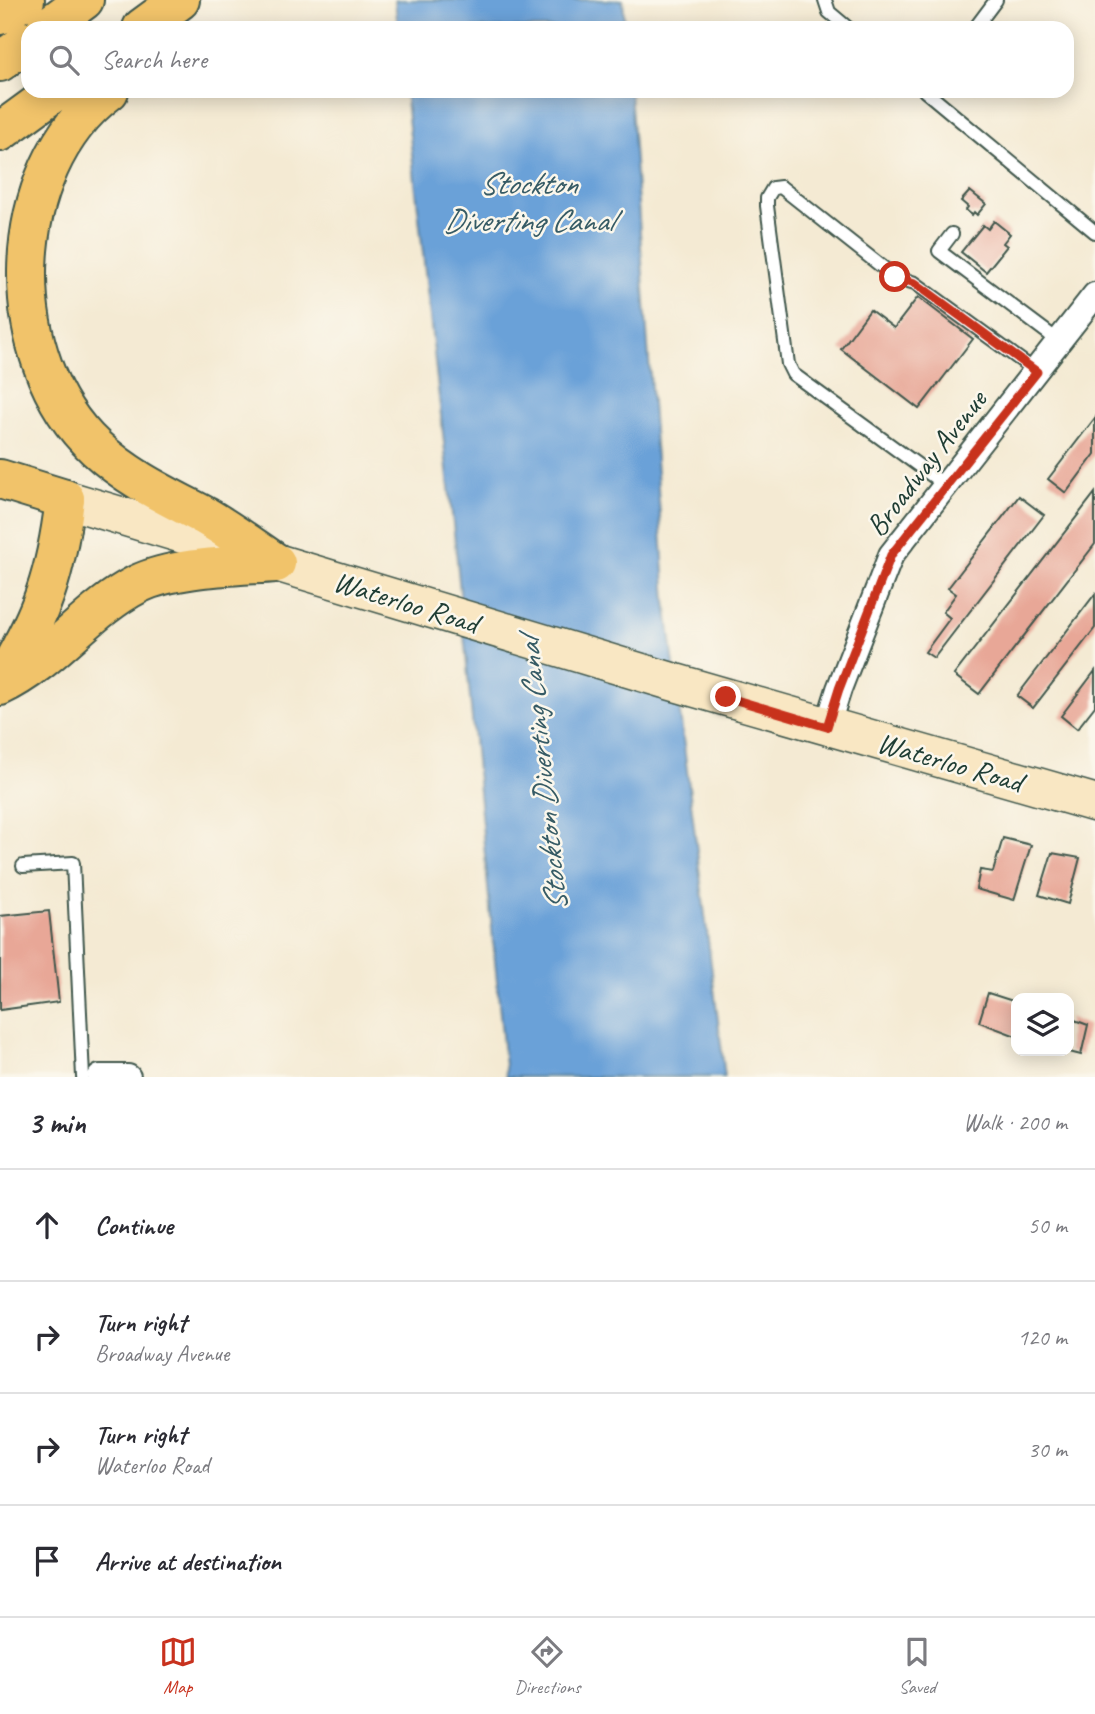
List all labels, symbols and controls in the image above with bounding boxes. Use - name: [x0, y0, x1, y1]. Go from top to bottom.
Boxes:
- search box: [21, 21, 1074, 98]
- icon: search: [45, 41, 83, 79]
- text: Search here: [101, 43, 207, 76]
- water label: Stockton Diverting Canal: [443, 163, 623, 241]
- route start: [879, 261, 910, 292]
- street label: Broadway Avenue: [857, 381, 996, 544]
- street label: Waterloo Road: [329, 562, 487, 643]
- water label: Stockton Diverting Canal: [507, 626, 577, 913]
- route end: [710, 681, 741, 712]
- street label: Waterloo Road: [873, 723, 1031, 802]
- map controls: [1011, 993, 1074, 1056]
- button: layers: [1011, 993, 1074, 1056]
- text: 3 min: [28, 1104, 85, 1142]
- text: Walk · 200 m: [963, 1108, 1067, 1137]
- icon: ahead: [28, 1206, 66, 1244]
- text: Continue: [95, 1209, 173, 1242]
- text: 50 m: [1028, 1211, 1067, 1240]
- text: Turn right: [95, 1306, 186, 1339]
- icon: right: [28, 1318, 66, 1356]
- text: 120 m: [1018, 1323, 1067, 1352]
- text: Broadway Avenue: [95, 1339, 229, 1368]
- text: Turn right: [95, 1418, 186, 1451]
- icon: right: [28, 1430, 66, 1468]
- text: 30 m: [1028, 1435, 1067, 1464]
- text: Waterloo Road: [95, 1451, 209, 1480]
- icon: arrive: [28, 1542, 66, 1580]
- text: Arrive at destination: [95, 1545, 281, 1578]
- tab: Map: [159, 1633, 197, 1699]
- tab: Directions: [514, 1633, 581, 1699]
- tab: Saved: [898, 1633, 936, 1699]

